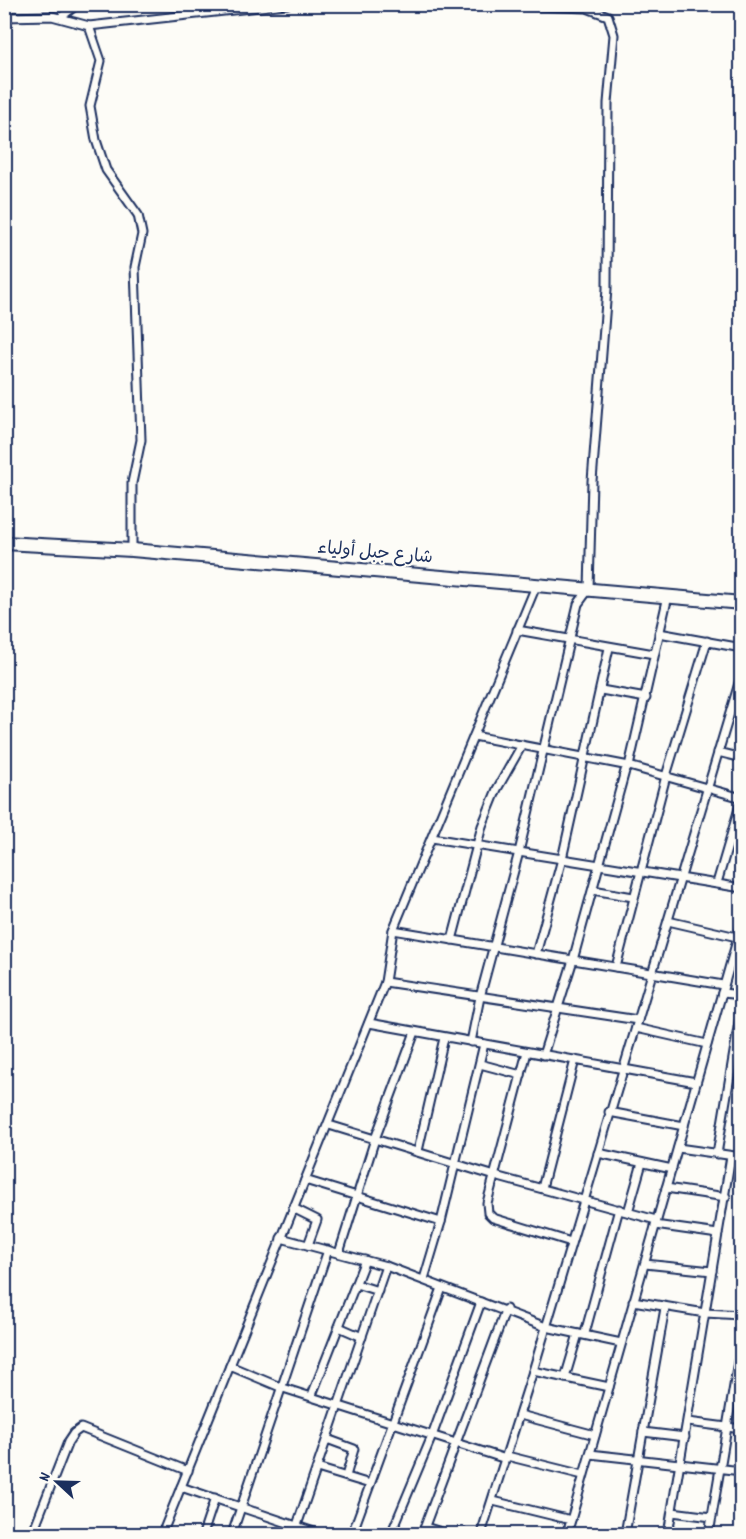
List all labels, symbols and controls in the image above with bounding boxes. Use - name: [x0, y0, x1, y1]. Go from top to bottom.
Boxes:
- street label: شارع جبل أولياء: [316, 537, 434, 571]
- north arrow: [27, 1452, 87, 1512]
- text: N: [33, 1469, 58, 1485]

